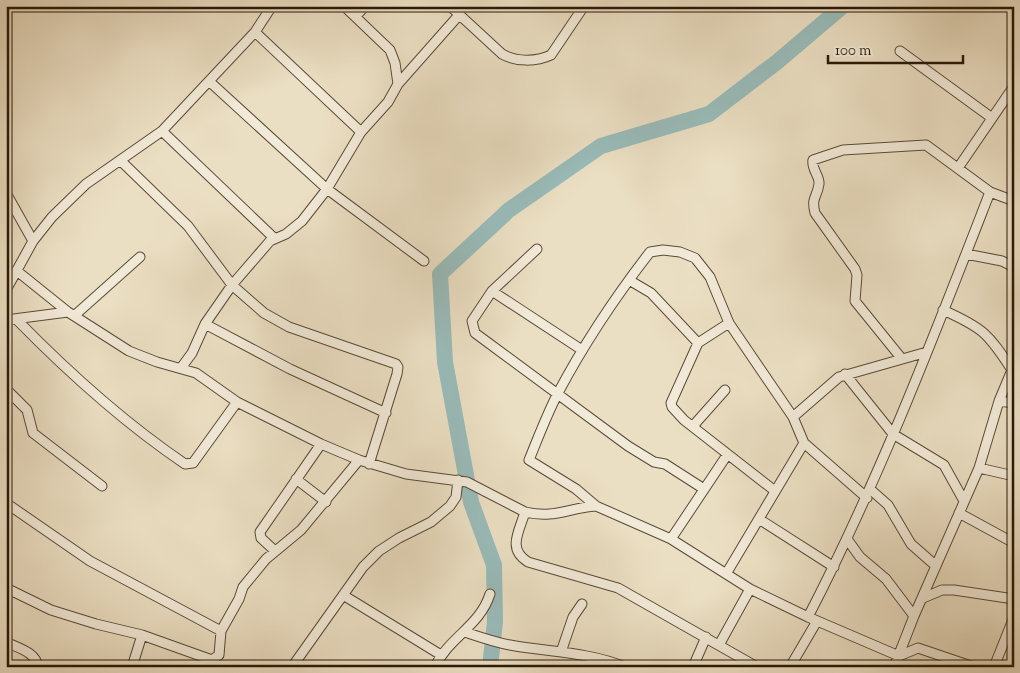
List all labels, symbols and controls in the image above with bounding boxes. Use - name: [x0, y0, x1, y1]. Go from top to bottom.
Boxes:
- scale bar: [828, 32, 962, 64]
- text: 100 m: [835, 41, 872, 62]

